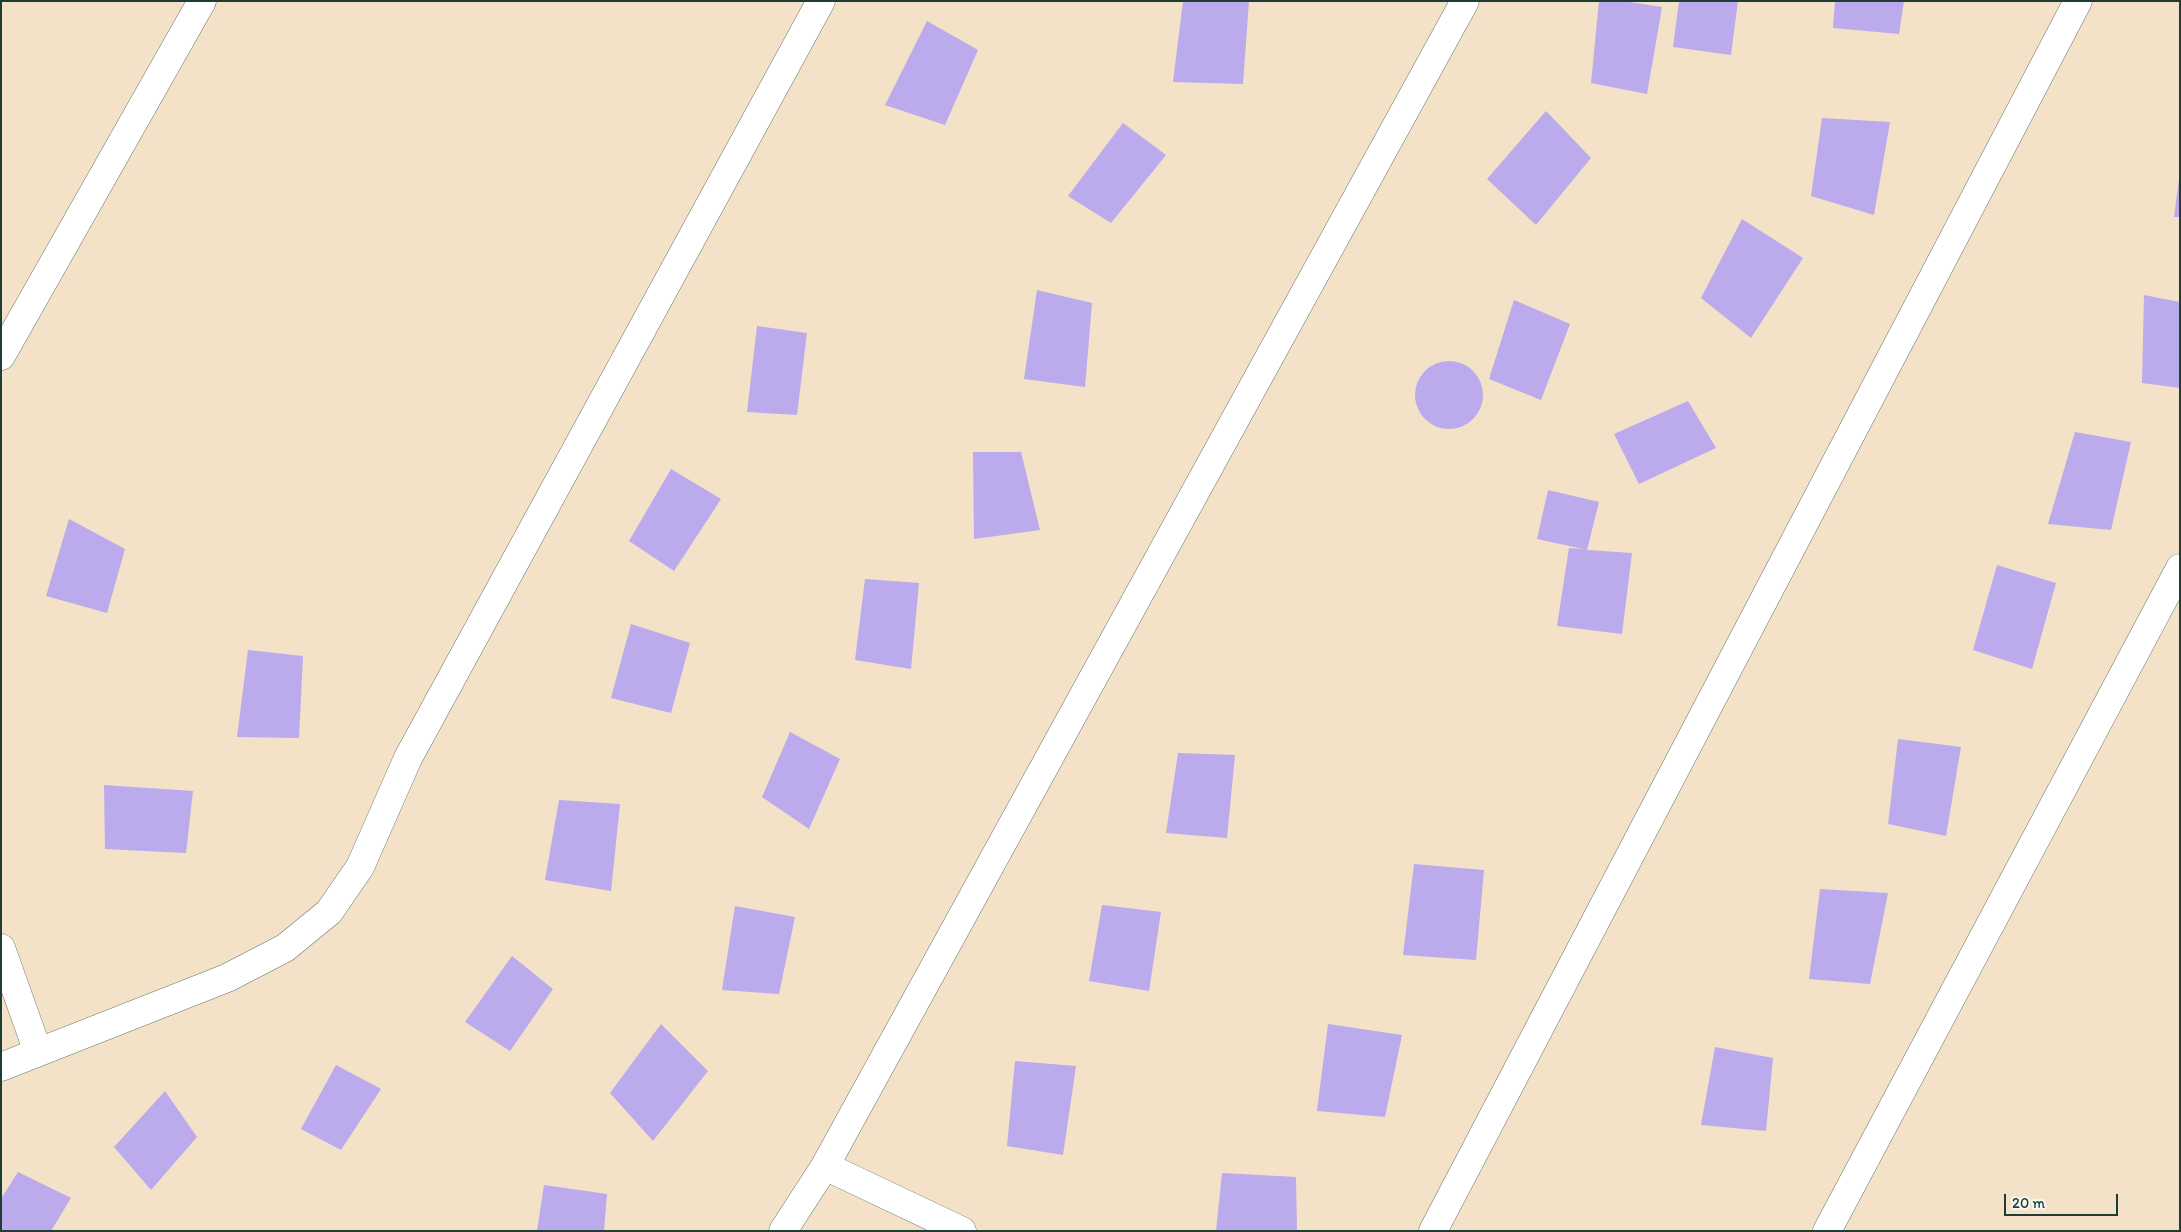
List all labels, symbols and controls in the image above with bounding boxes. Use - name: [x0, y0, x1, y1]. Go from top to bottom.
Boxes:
- scale bar: [2006, 1184, 2120, 1216]
- text: 20 m: [2012, 1194, 2045, 1212]

